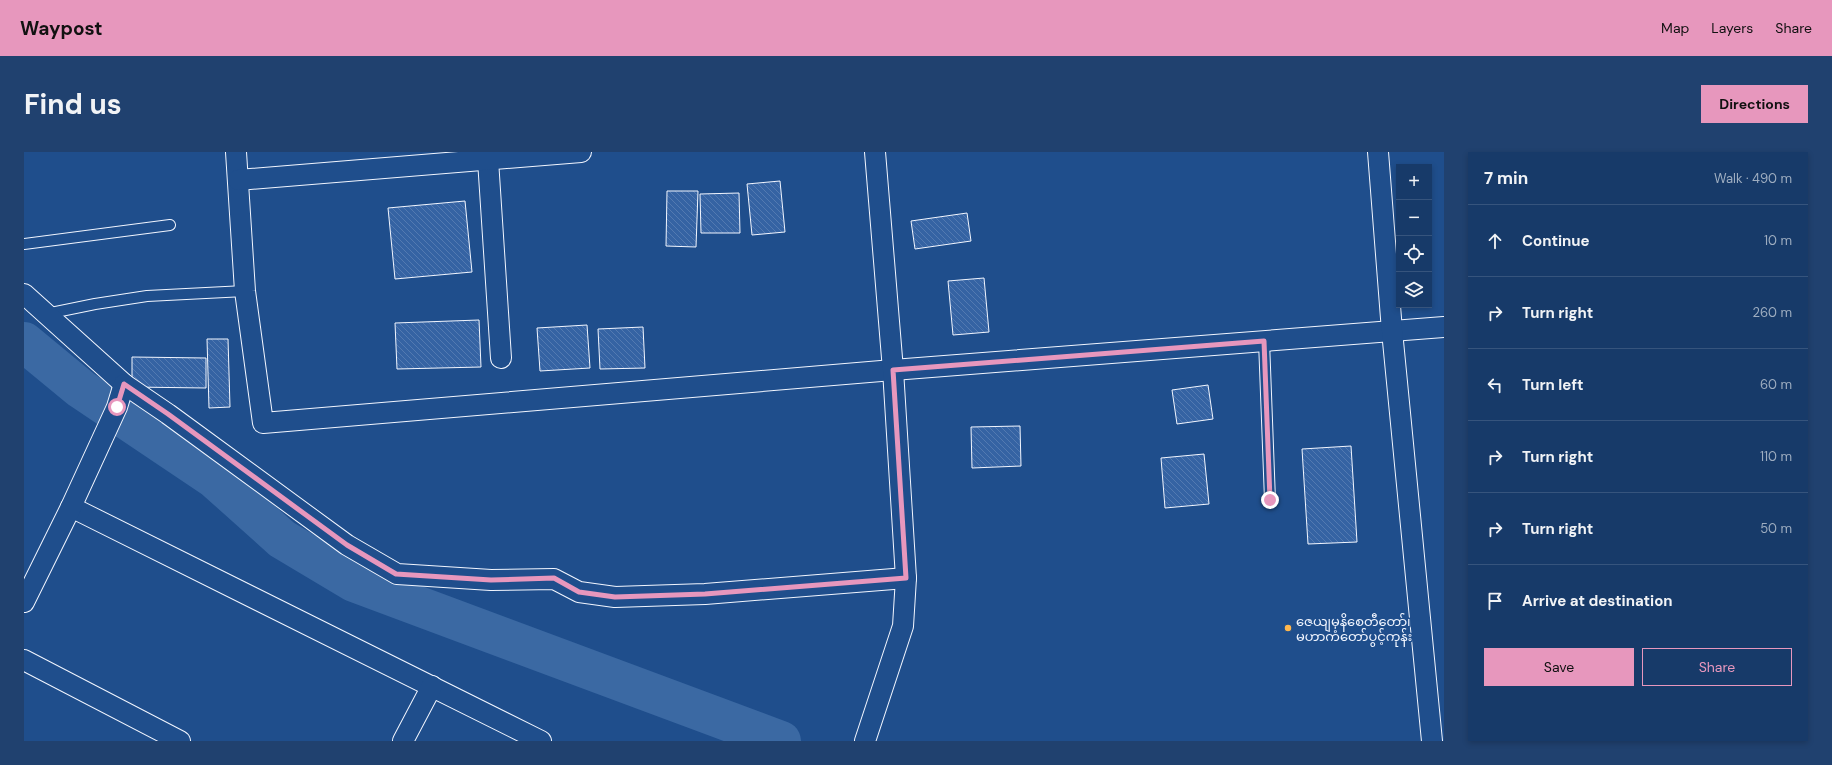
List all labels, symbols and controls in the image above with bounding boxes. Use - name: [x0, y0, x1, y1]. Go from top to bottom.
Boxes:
- text: Waypost: [20, 16, 103, 41]
- text: Map: [1661, 19, 1689, 37]
- text: Layers: [1711, 19, 1753, 37]
- text: Share: [1775, 19, 1812, 37]
- button: Directions: [1701, 85, 1808, 123]
- text: Find us: [24, 86, 122, 123]
- map controls: [1396, 164, 1432, 308]
- button: +: [1396, 164, 1432, 200]
- text: 7 min: [1484, 167, 1528, 189]
- text: Walk · 490 m: [1714, 170, 1792, 187]
- button: −: [1396, 200, 1432, 236]
- icon: ahead: [1484, 230, 1506, 252]
- text: Continue: [1522, 231, 1590, 251]
- text: 10 m: [1764, 232, 1792, 249]
- button: locate: [1396, 236, 1432, 272]
- button: layers: [1396, 272, 1432, 308]
- icon: right: [1484, 302, 1506, 324]
- text: Turn right: [1522, 303, 1593, 323]
- text: 260 m: [1752, 304, 1792, 321]
- icon: left: [1484, 374, 1506, 396]
- text: Turn left: [1522, 375, 1583, 395]
- text: 60 m: [1760, 376, 1792, 393]
- route start: [108, 398, 126, 416]
- icon: right: [1484, 446, 1506, 468]
- text: Turn right: [1522, 447, 1593, 467]
- text: 110 m: [1760, 448, 1792, 465]
- route end: [1261, 491, 1279, 509]
- icon: right: [1484, 518, 1506, 540]
- text: Turn right: [1522, 519, 1593, 539]
- text: 50 m: [1760, 520, 1792, 537]
- icon: arrive: [1484, 590, 1506, 612]
- text: Arrive at destination: [1522, 591, 1673, 611]
- place label: ဇေယျမုနိစေတီတော်၊ မဟာကံတော်ပွင့်ကုန်း: [1296, 613, 1412, 647]
- marker: ဇေယျမုနိစေတီတော်၊ မဟာကံတော်ပွင့်ကုန်း: [1283, 623, 1293, 633]
- button: Save: [1484, 648, 1634, 686]
- button: Share: [1642, 648, 1792, 686]

